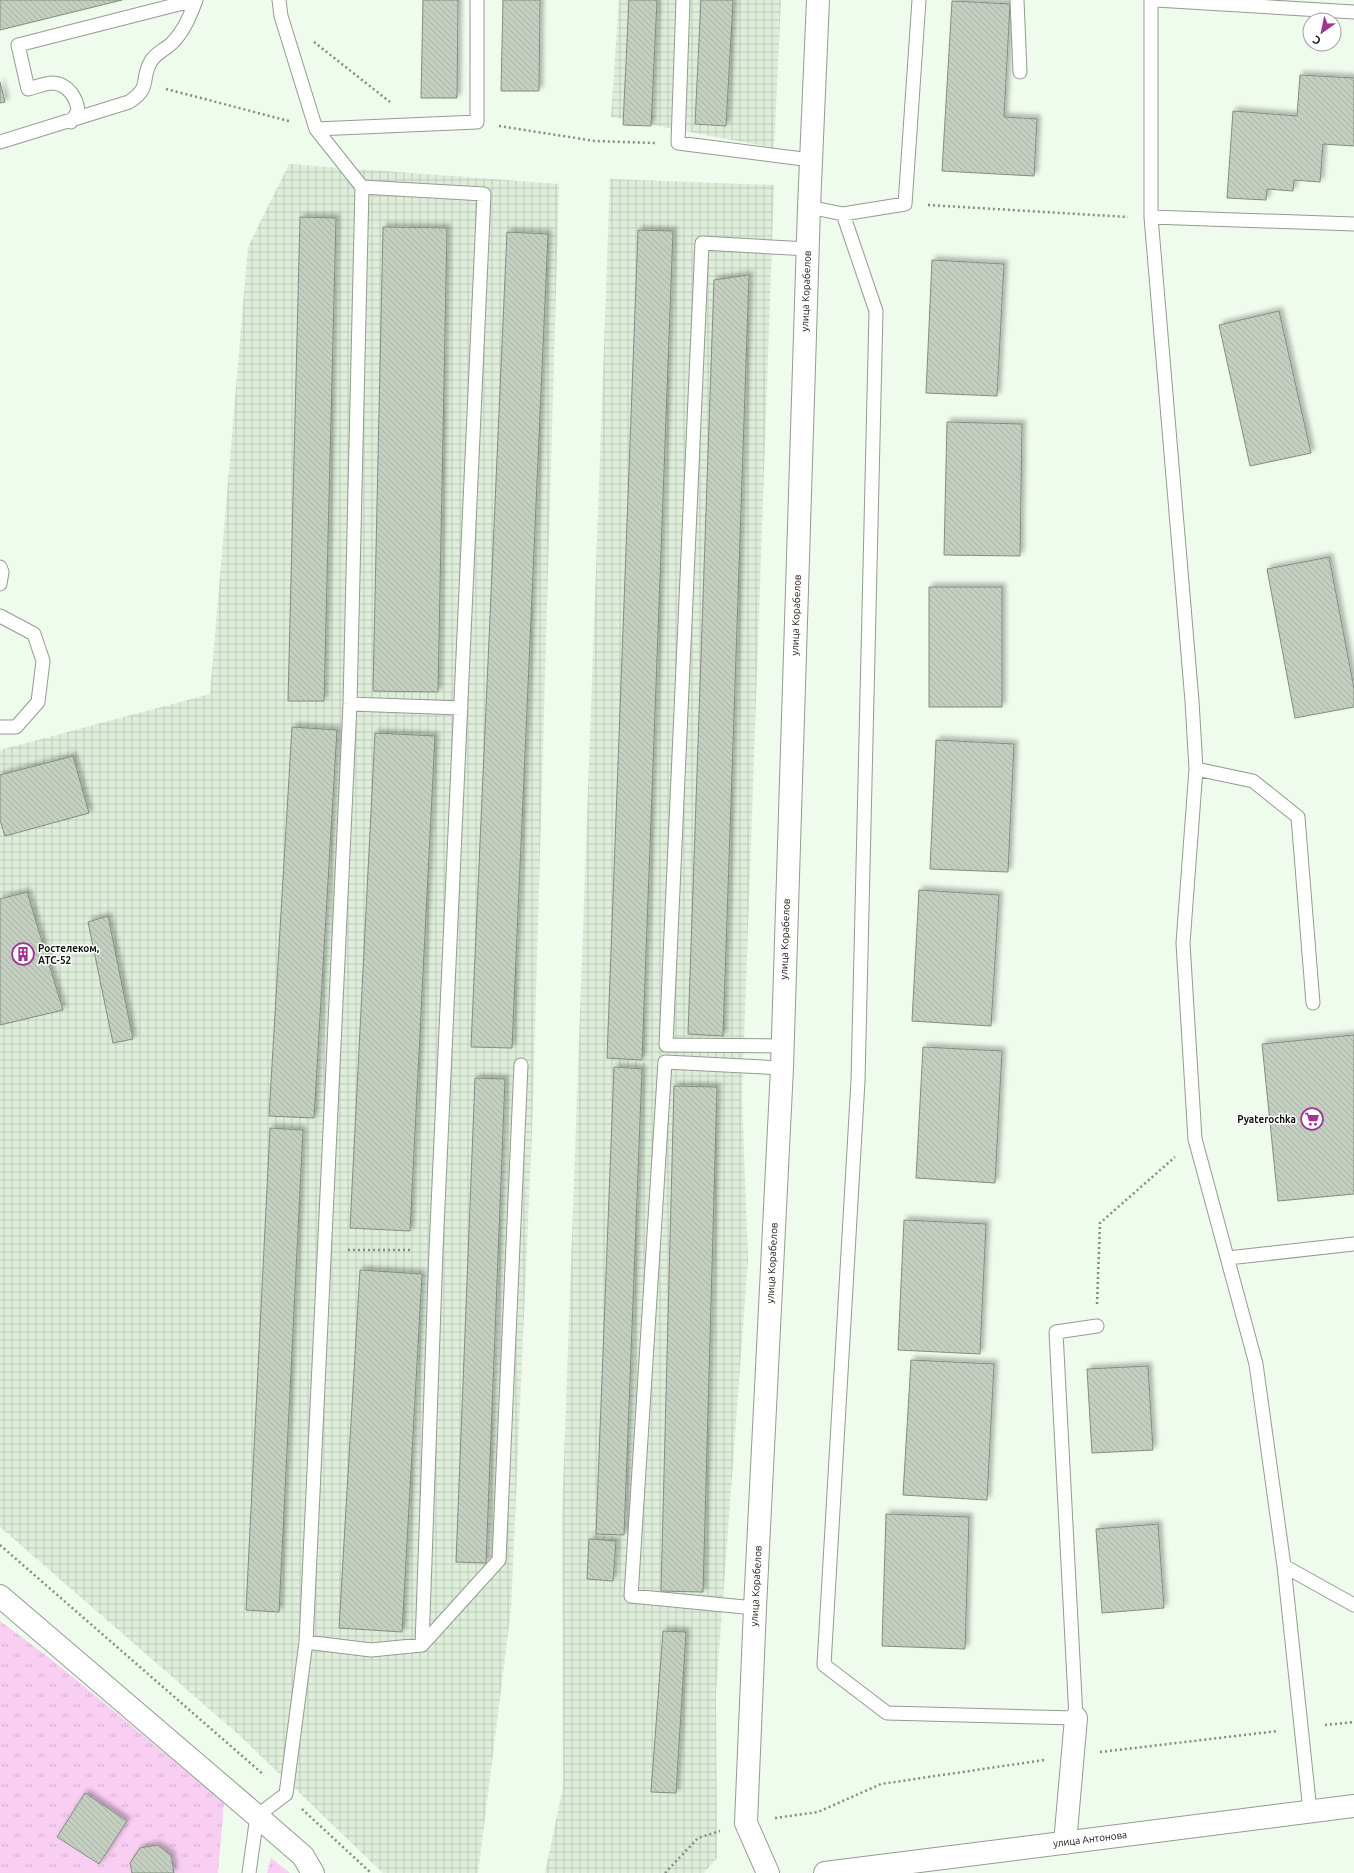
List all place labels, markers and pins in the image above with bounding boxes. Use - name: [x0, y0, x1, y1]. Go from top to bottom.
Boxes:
- building icon: Ростелеком, АТС-52: [10, 941, 36, 967]
- place label: Ростелеком, АТС-52: [38, 943, 100, 966]
- supermarket icon: Pyaterochka: [1299, 1106, 1325, 1132]
- place label: Pyaterochka: [1237, 1114, 1296, 1125]

